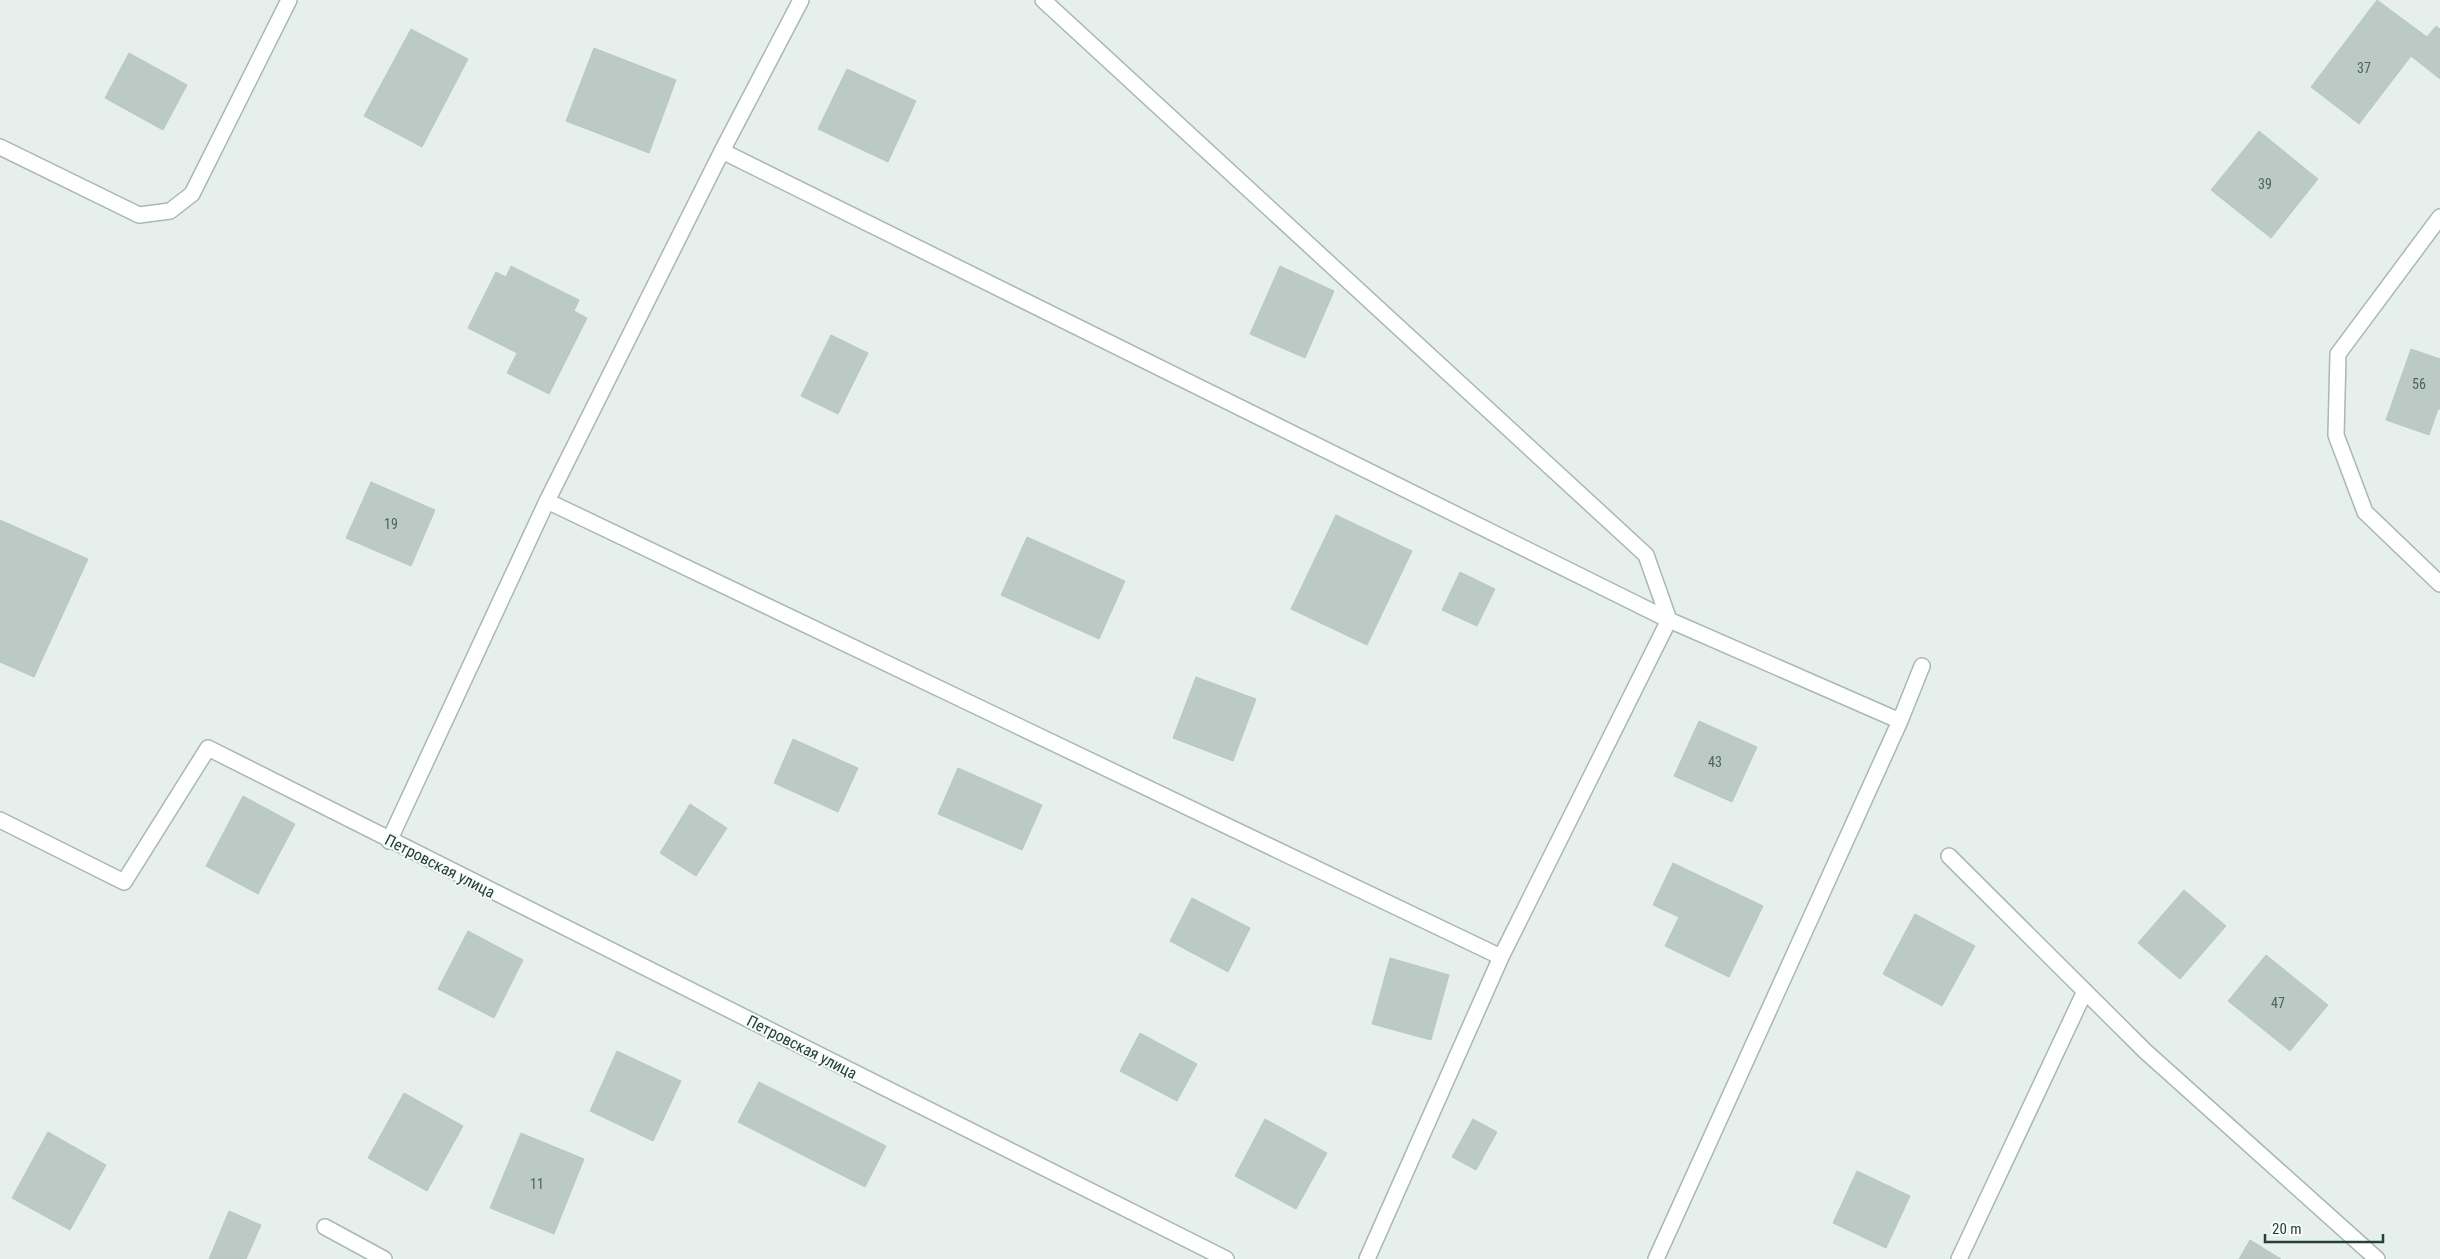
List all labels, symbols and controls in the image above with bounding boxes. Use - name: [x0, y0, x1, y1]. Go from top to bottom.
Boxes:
- house number: 37: [2357, 60, 2371, 76]
- house number: 39: [2258, 176, 2272, 192]
- house number: 56: [2412, 376, 2426, 392]
- house number: 19: [384, 516, 398, 532]
- house number: 43: [1708, 754, 1722, 770]
- street label: Петровская улица: [382, 830, 498, 902]
- house number: 47: [2271, 995, 2285, 1011]
- street label: Петровская улица: [744, 1011, 860, 1083]
- house number: 11: [530, 1176, 544, 1192]
- scale bar: [2265, 1212, 2382, 1244]
- text: 20 m: [2272, 1220, 2302, 1238]

